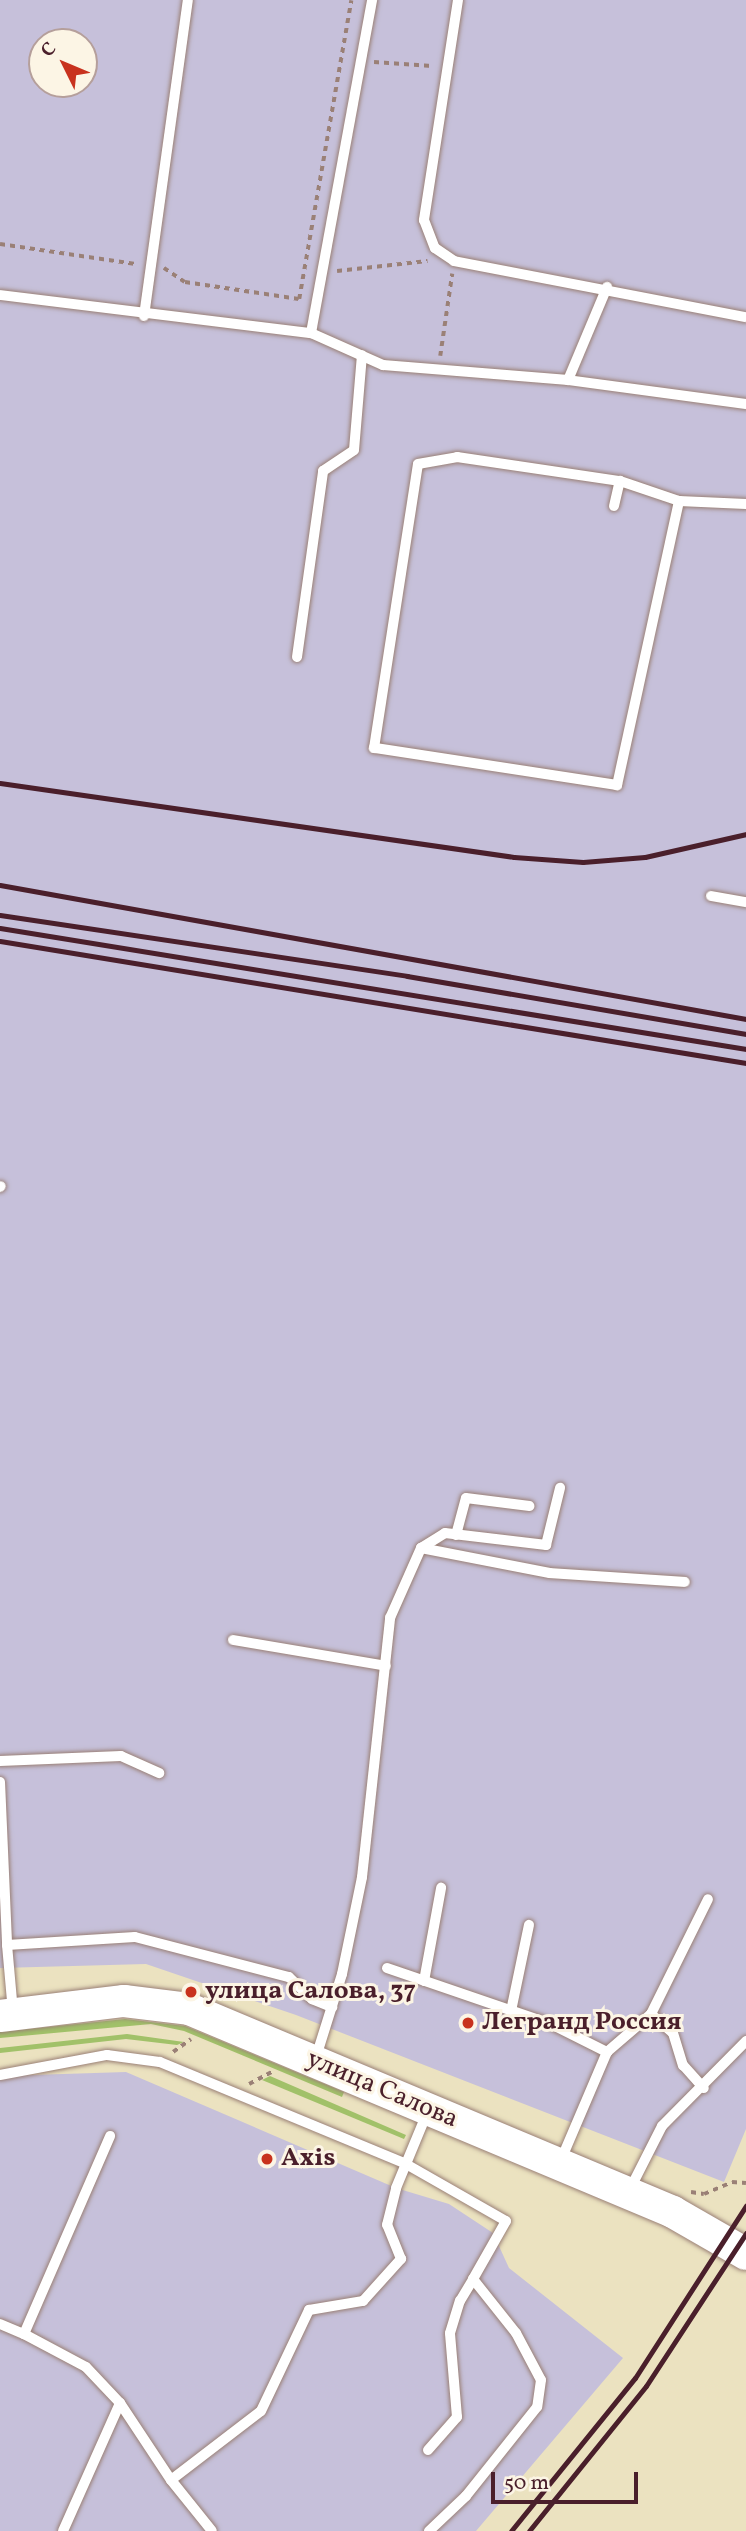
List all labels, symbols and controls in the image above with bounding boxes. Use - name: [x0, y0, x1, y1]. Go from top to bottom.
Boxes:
- north arrow: [28, 28, 98, 98]
- text: С: [35, 37, 63, 63]
- place label: улица Салова, 37: [205, 1976, 416, 2008]
- marker: улица Салова, 37: [183, 1984, 199, 2000]
- place label: Легранд Россия: [482, 2007, 682, 2039]
- marker: Легранд Россия: [460, 2015, 476, 2031]
- street label: улица Салова: [301, 2044, 463, 2136]
- place label: Axis: [281, 2143, 335, 2175]
- marker: Axis: [259, 2151, 275, 2167]
- scale bar: [494, 2458, 641, 2502]
- text: 50 m: [504, 2469, 549, 2498]

